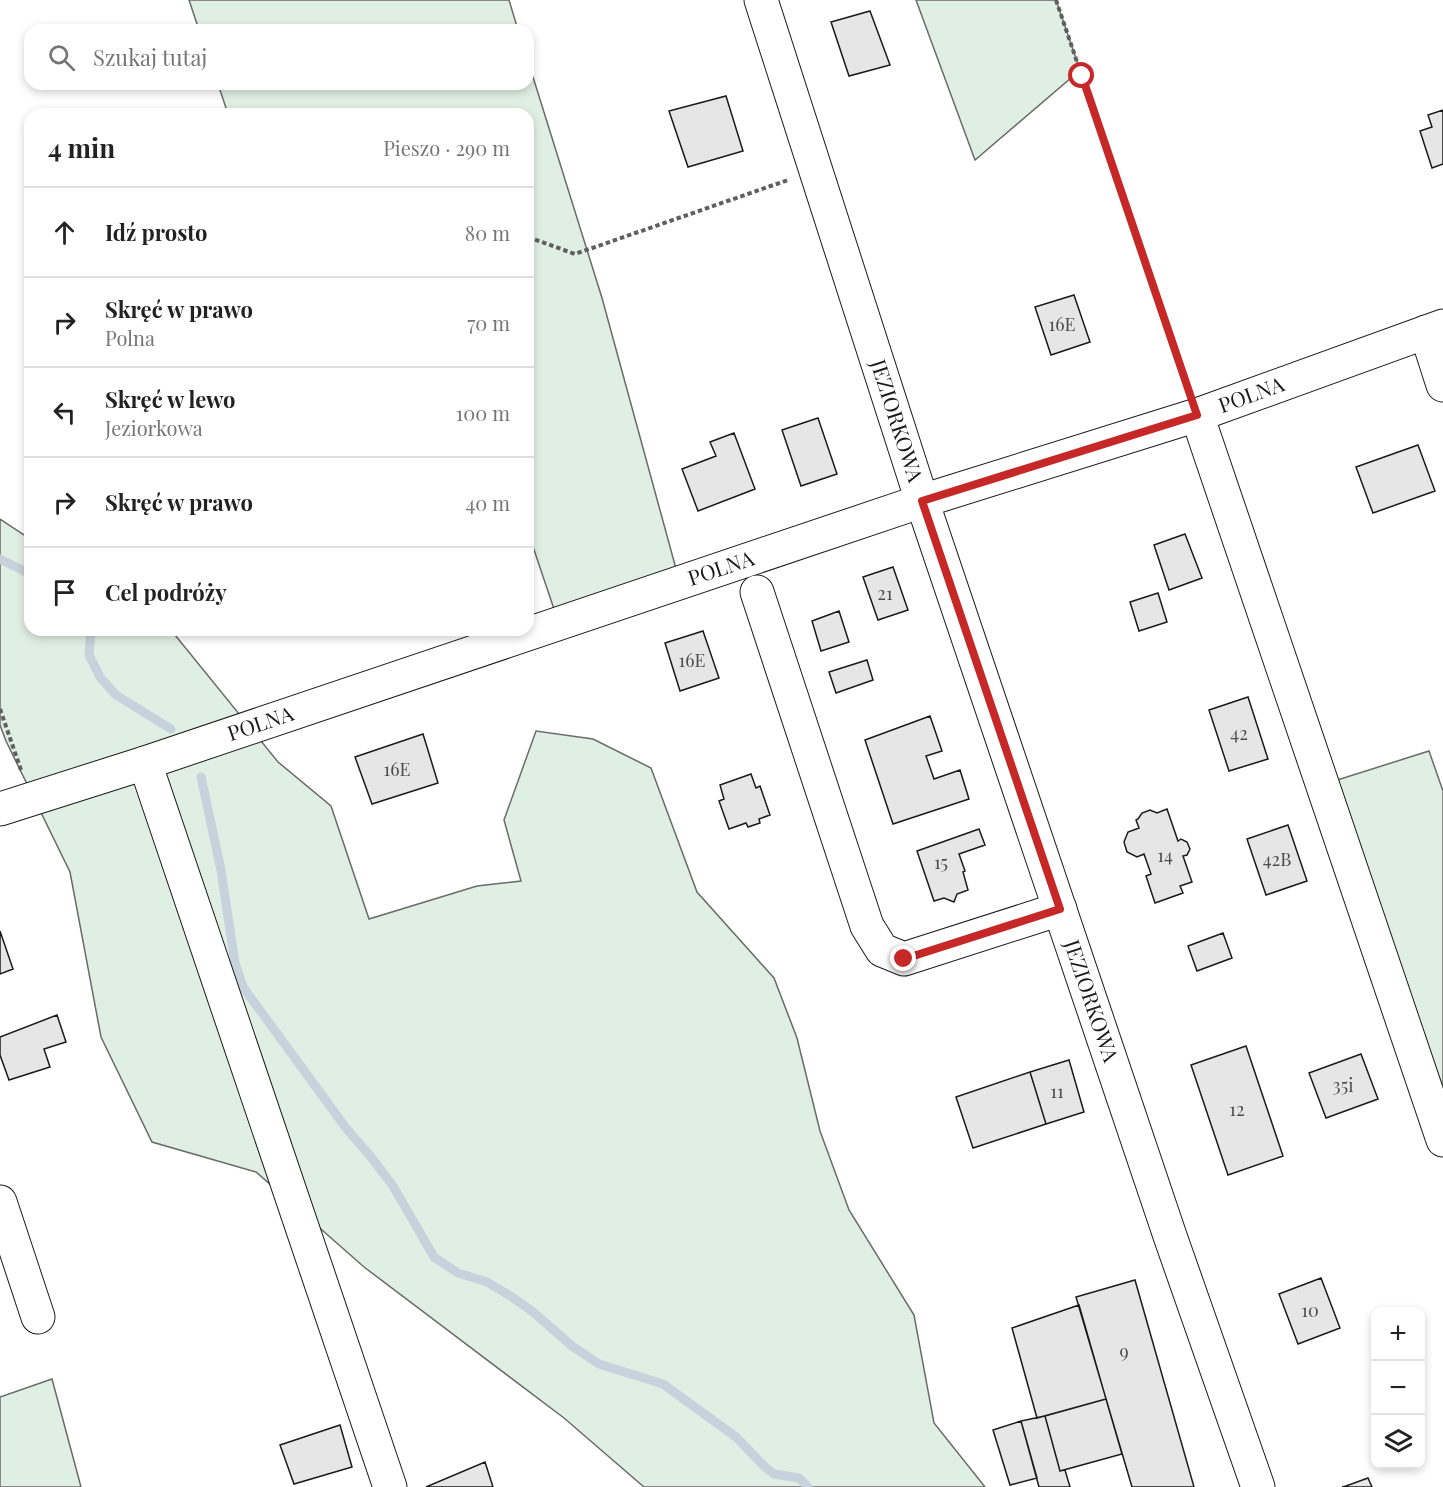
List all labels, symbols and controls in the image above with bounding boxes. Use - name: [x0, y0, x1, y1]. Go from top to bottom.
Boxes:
- search box: [24, 24, 534, 90]
- icon: search: [45, 41, 78, 74]
- text: Szukaj tutaj: [93, 42, 207, 72]
- route start: [1068, 62, 1094, 88]
- text: 4 min: [48, 130, 115, 165]
- text: Pieszo · 290 m: [383, 134, 510, 161]
- icon: ahead: [48, 216, 81, 249]
- text: Idź prosto: [105, 217, 207, 247]
- text: 80 m: [465, 219, 510, 246]
- text: Skręć w prawo: [105, 294, 253, 324]
- icon: right: [48, 306, 81, 339]
- text: 70 m: [467, 309, 510, 336]
- house number: 16E: [1049, 312, 1075, 336]
- text: Polna: [105, 324, 155, 351]
- street label: JEZIORKOWA: [865, 354, 931, 486]
- street label: POLNA: [1214, 368, 1288, 418]
- text: Skręć w lewo: [105, 384, 236, 414]
- icon: left: [48, 396, 81, 429]
- text: 100 m: [456, 399, 510, 426]
- text: Jeziorkowa: [105, 414, 203, 441]
- icon: right: [48, 486, 81, 519]
- text: Skręć w prawo: [105, 487, 253, 517]
- text: 40 m: [465, 489, 510, 516]
- street label: POLNA: [684, 543, 758, 591]
- icon: arrive: [48, 576, 81, 609]
- text: Cel podróży: [105, 577, 227, 607]
- house number: 21: [877, 581, 893, 605]
- house number: 16E: [679, 648, 705, 672]
- street label: POLNA: [223, 698, 297, 746]
- house number: 42: [1230, 721, 1248, 745]
- house number: 16E: [384, 757, 410, 781]
- house number: 14: [1157, 843, 1173, 867]
- house number: 42B: [1263, 847, 1291, 871]
- house number: 15: [934, 850, 948, 874]
- street label: JEZIORKOWA: [1059, 935, 1126, 1066]
- route end: [890, 945, 916, 971]
- house number: 35i: [1333, 1073, 1353, 1097]
- house number: 11: [1050, 1079, 1064, 1103]
- house number: 12: [1229, 1097, 1245, 1121]
- house number: 10: [1301, 1298, 1319, 1322]
- map controls: [1371, 1307, 1425, 1469]
- button: +: [1371, 1307, 1425, 1361]
- house number: 9: [1119, 1339, 1129, 1363]
- button: −: [1371, 1361, 1425, 1415]
- button: layers: [1371, 1415, 1425, 1469]

